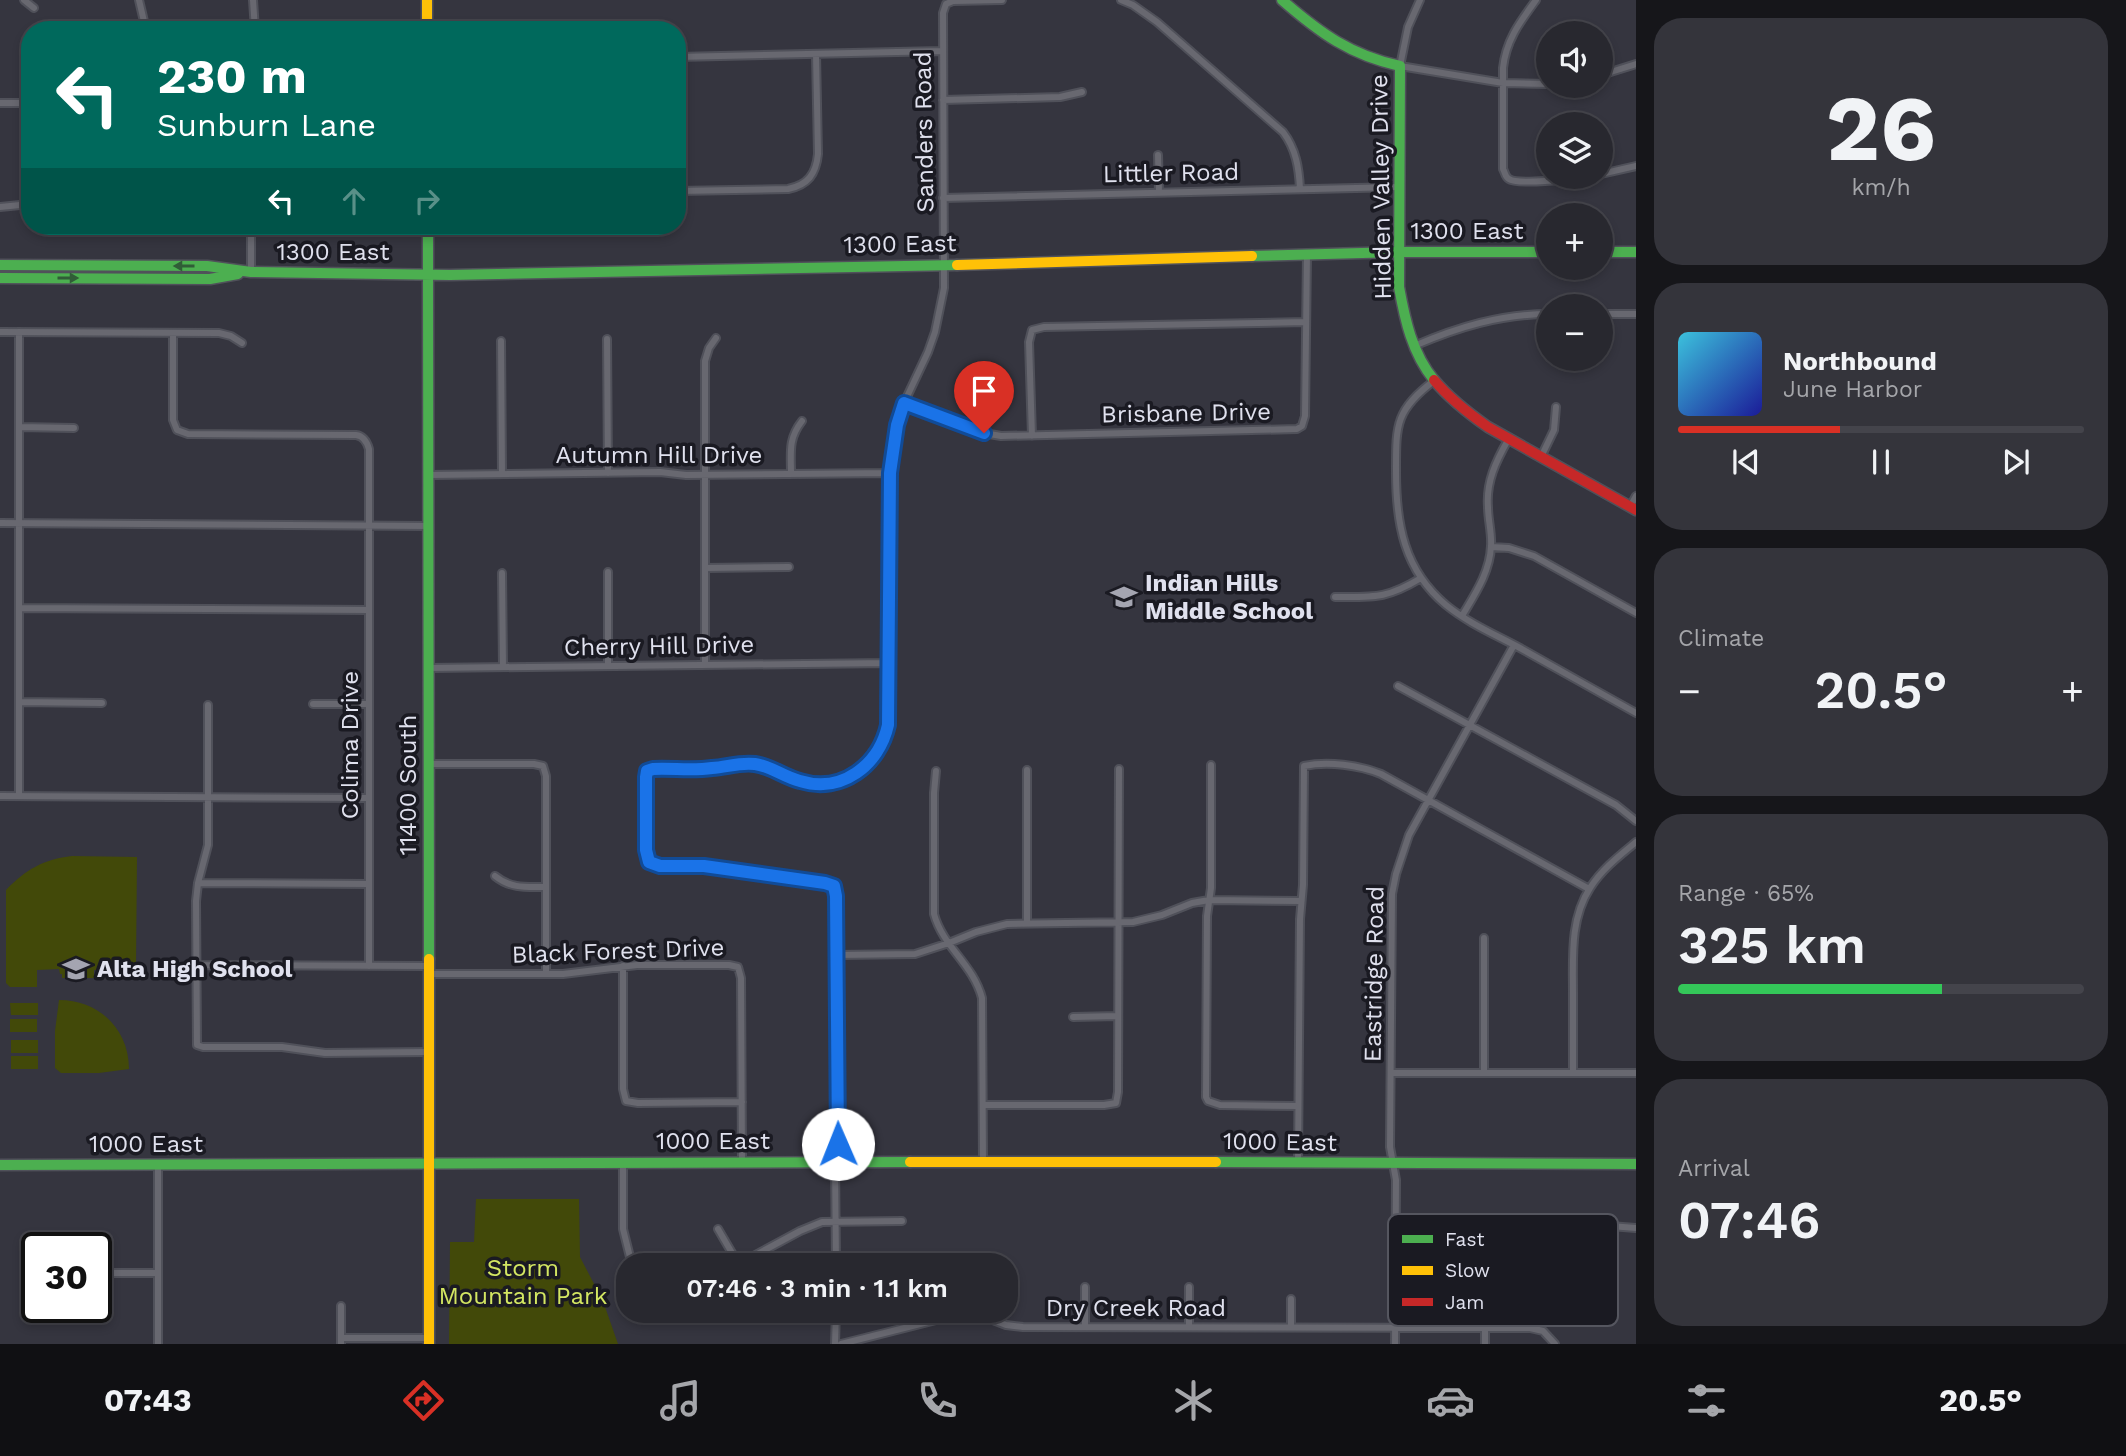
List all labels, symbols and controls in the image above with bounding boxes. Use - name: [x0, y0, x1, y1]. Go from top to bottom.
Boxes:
- map controls: [1536, 21, 1613, 371]
- button: sound: [1536, 21, 1613, 98]
- text: 230 m: [157, 47, 307, 105]
- icon: left: [42, 49, 133, 140]
- street label: Sanders Road: [909, 51, 939, 213]
- street label: Hidden Valley Drive: [1365, 74, 1397, 300]
- text: 26: [1826, 75, 1936, 182]
- text: Sunburn Lane: [157, 106, 376, 144]
- button: layers: [1536, 112, 1613, 189]
- street label: Littler Road: [1103, 158, 1239, 188]
- text: km/h: [1851, 174, 1911, 201]
- icon: left: [262, 182, 300, 220]
- icon: ahead: [335, 182, 373, 220]
- icon: right: [408, 182, 446, 220]
- button: +: [1536, 203, 1613, 280]
- street label: 1300 East: [1411, 217, 1524, 245]
- street label: 1300 East: [843, 229, 957, 259]
- street label: 1300 East: [277, 238, 390, 266]
- one-way arrow: [172, 260, 194, 272]
- one-way arrow: [57, 272, 79, 284]
- button: −: [1536, 294, 1613, 371]
- text: Northbound: [1783, 346, 1937, 376]
- pin: [954, 361, 1014, 433]
- icon: arrive: [965, 372, 1003, 410]
- text: June Harbor: [1783, 376, 1922, 403]
- street label: Brisbane Drive: [1101, 398, 1271, 428]
- street label: Autumn Hill Drive: [556, 441, 762, 469]
- icon: previous: [1727, 443, 1765, 481]
- icon: pause: [1862, 443, 1900, 481]
- icon: next: [1997, 443, 2035, 481]
- place label: Indian Hills Middle School: [1145, 569, 1313, 625]
- school or university icon: Indian Hills Middle School: [1109, 582, 1139, 612]
- text: Climate: [1678, 625, 1764, 652]
- street label: Cherry Hill Drive: [564, 630, 754, 662]
- text: 20.5°: [1815, 660, 1947, 721]
- text: −: [1678, 669, 1701, 713]
- text: +: [2061, 669, 2084, 713]
- street label: Colima Drive: [336, 671, 364, 819]
- street label: 11400 South: [394, 715, 422, 855]
- text: Range · 65%: [1678, 880, 1814, 907]
- street label: Eastridge Road: [1358, 886, 1390, 1062]
- text: 325 km: [1678, 915, 1866, 976]
- street label: Black Forest Drive: [511, 933, 725, 969]
- school or university icon: Alta High School: [61, 954, 91, 984]
- place label: Alta High School: [97, 955, 293, 983]
- position arrow: [801, 1107, 875, 1181]
- street label: 1000 East: [656, 1127, 770, 1155]
- street label: 1000 East: [1223, 1127, 1337, 1157]
- street label: 1000 East: [89, 1130, 203, 1158]
- text: Arrival: [1678, 1155, 1750, 1182]
- text: 07:46: [1678, 1190, 1820, 1251]
- legend: [1388, 1214, 1618, 1326]
- text: Fast: [1445, 1228, 1484, 1251]
- speed limit sign: 30: [21, 1232, 112, 1323]
- park label: Storm Mountain Park: [439, 1254, 608, 1310]
- text: Slow: [1445, 1259, 1490, 1282]
- text: 07:46 · 3 min · 1.1 km: [686, 1273, 948, 1303]
- text: Jam: [1445, 1291, 1484, 1314]
- street label: Dry Creek Road: [1046, 1294, 1226, 1322]
- icon: directions: [399, 1376, 448, 1425]
- icon: music: [656, 1376, 705, 1425]
- icon: phone: [913, 1376, 962, 1425]
- icon: climate: [1169, 1376, 1218, 1425]
- icon: car: [1426, 1376, 1475, 1425]
- icon: filters: [1682, 1376, 1731, 1425]
- text: 07:43: [104, 1381, 192, 1419]
- text: 20.5°: [1939, 1381, 2022, 1419]

